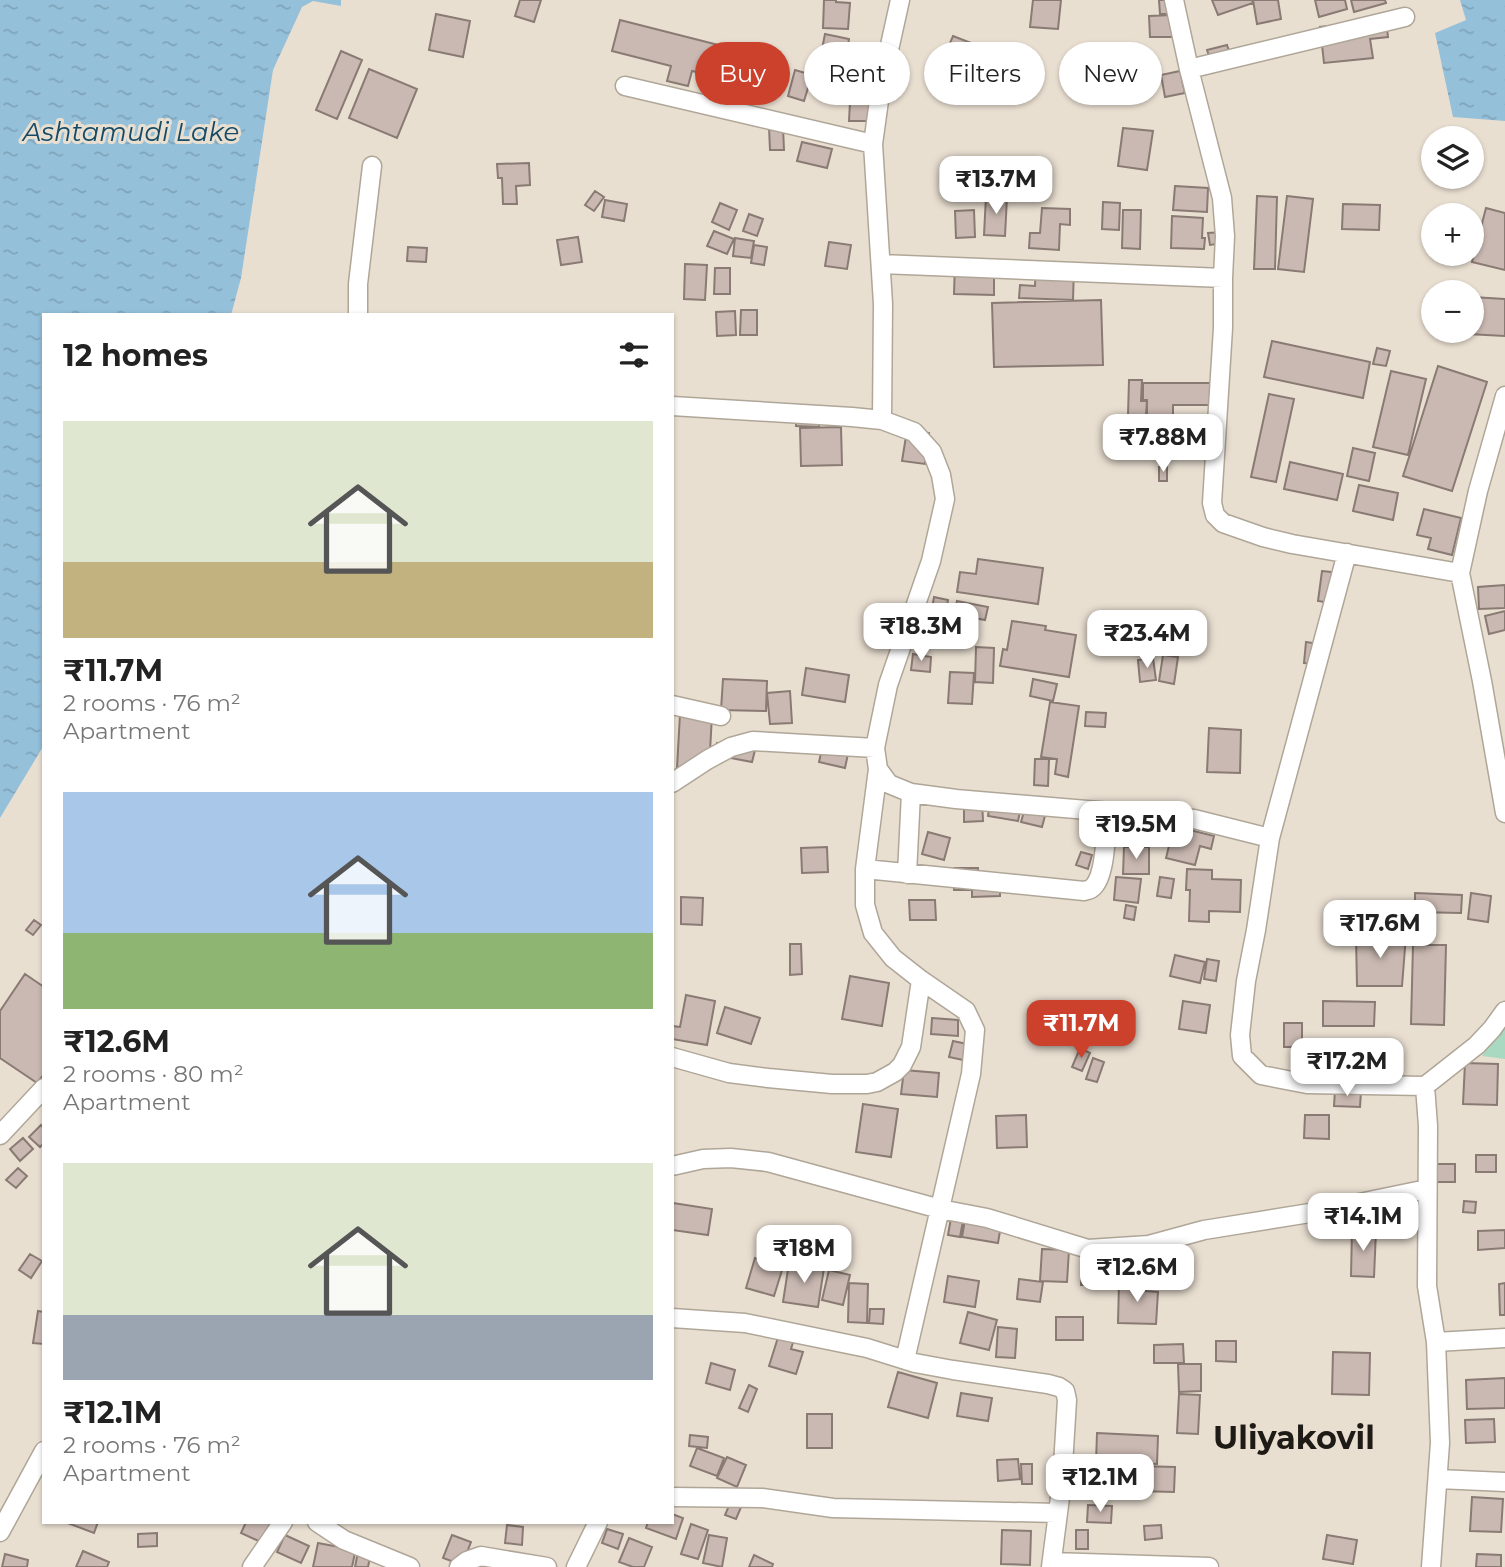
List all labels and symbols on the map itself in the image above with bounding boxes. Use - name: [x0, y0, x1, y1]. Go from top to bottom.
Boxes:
- water label: Ashtamudi Lake: [21, 116, 239, 148]
- pin: ₹13.7M: [939, 156, 1053, 216]
- pin: ₹7.88M: [1106, 414, 1220, 474]
- pin: ₹18.3M: [864, 604, 978, 663]
- pin: ₹23.4M: [1090, 610, 1204, 670]
- pin: ₹19.5M: [1079, 802, 1193, 861]
- pin: ₹17.6M: [1323, 900, 1437, 960]
- pin: ₹11.7M: [1024, 1000, 1138, 1060]
- pin: ₹17.2M: [1290, 1038, 1404, 1098]
- pin: ₹14.1M: [1306, 1194, 1420, 1253]
- pin: ₹18M: [763, 1226, 845, 1285]
- pin: ₹12.6M: [1080, 1244, 1194, 1304]
- district label: Uliyakovil: [1213, 1418, 1375, 1457]
- pin: ₹12.1M: [1043, 1454, 1157, 1514]

